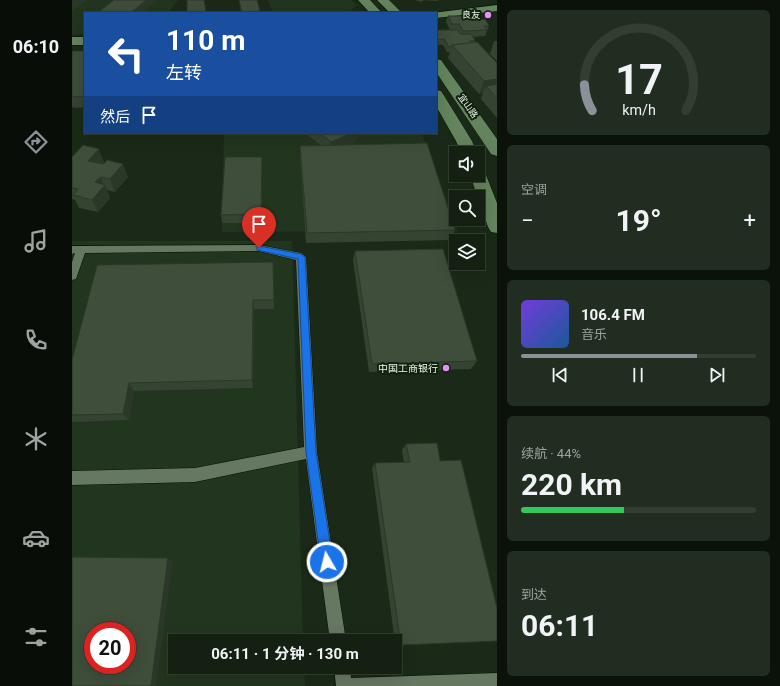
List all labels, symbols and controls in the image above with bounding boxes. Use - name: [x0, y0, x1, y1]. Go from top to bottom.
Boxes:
- place label: 良友: [462, 10, 480, 20]
- marker: 良友: [483, 10, 493, 20]
- text: 110 m: [166, 24, 245, 57]
- icon: left: [100, 28, 152, 80]
- text: 06:10: [13, 36, 59, 57]
- text: 17: [615, 54, 662, 103]
- text: 左转: [166, 62, 202, 83]
- street label: 宜山路: [456, 92, 480, 120]
- text: km/h: [622, 101, 655, 117]
- icon: arrive: [138, 104, 160, 126]
- text: 然后: [100, 108, 130, 126]
- icon: directions: [22, 128, 50, 156]
- map controls: [449, 146, 485, 270]
- button: sound: [449, 146, 485, 182]
- text: 空调: [521, 182, 547, 197]
- button: search: [449, 190, 485, 226]
- text: 19°: [615, 203, 662, 238]
- pin: [242, 207, 276, 248]
- text: −: [521, 208, 534, 233]
- text: +: [744, 208, 756, 233]
- icon: arrive: [248, 213, 270, 235]
- icon: music: [22, 227, 50, 255]
- button: layers: [449, 234, 485, 270]
- text: 106.4 FM: [581, 306, 645, 324]
- icon: phone: [22, 326, 50, 354]
- text: 音乐: [581, 327, 607, 342]
- place label: 中国工商银行: [378, 363, 438, 374]
- marker: 中国工商银行: [441, 363, 451, 373]
- icon: previous: [549, 364, 571, 386]
- icon: pause: [627, 364, 649, 386]
- icon: next: [706, 364, 728, 386]
- icon: climate: [22, 425, 50, 453]
- text: 续航 · 44%: [521, 446, 581, 461]
- text: 220 km: [521, 467, 622, 502]
- icon: car: [22, 524, 50, 552]
- position arrow: [306, 541, 348, 583]
- text: 到达: [521, 587, 547, 602]
- text: 06:11: [521, 608, 598, 643]
- speed limit sign: 20: [84, 622, 136, 674]
- icon: filters: [22, 623, 50, 651]
- text: 06:11 · 1 分钟 · 130 m: [211, 645, 359, 663]

